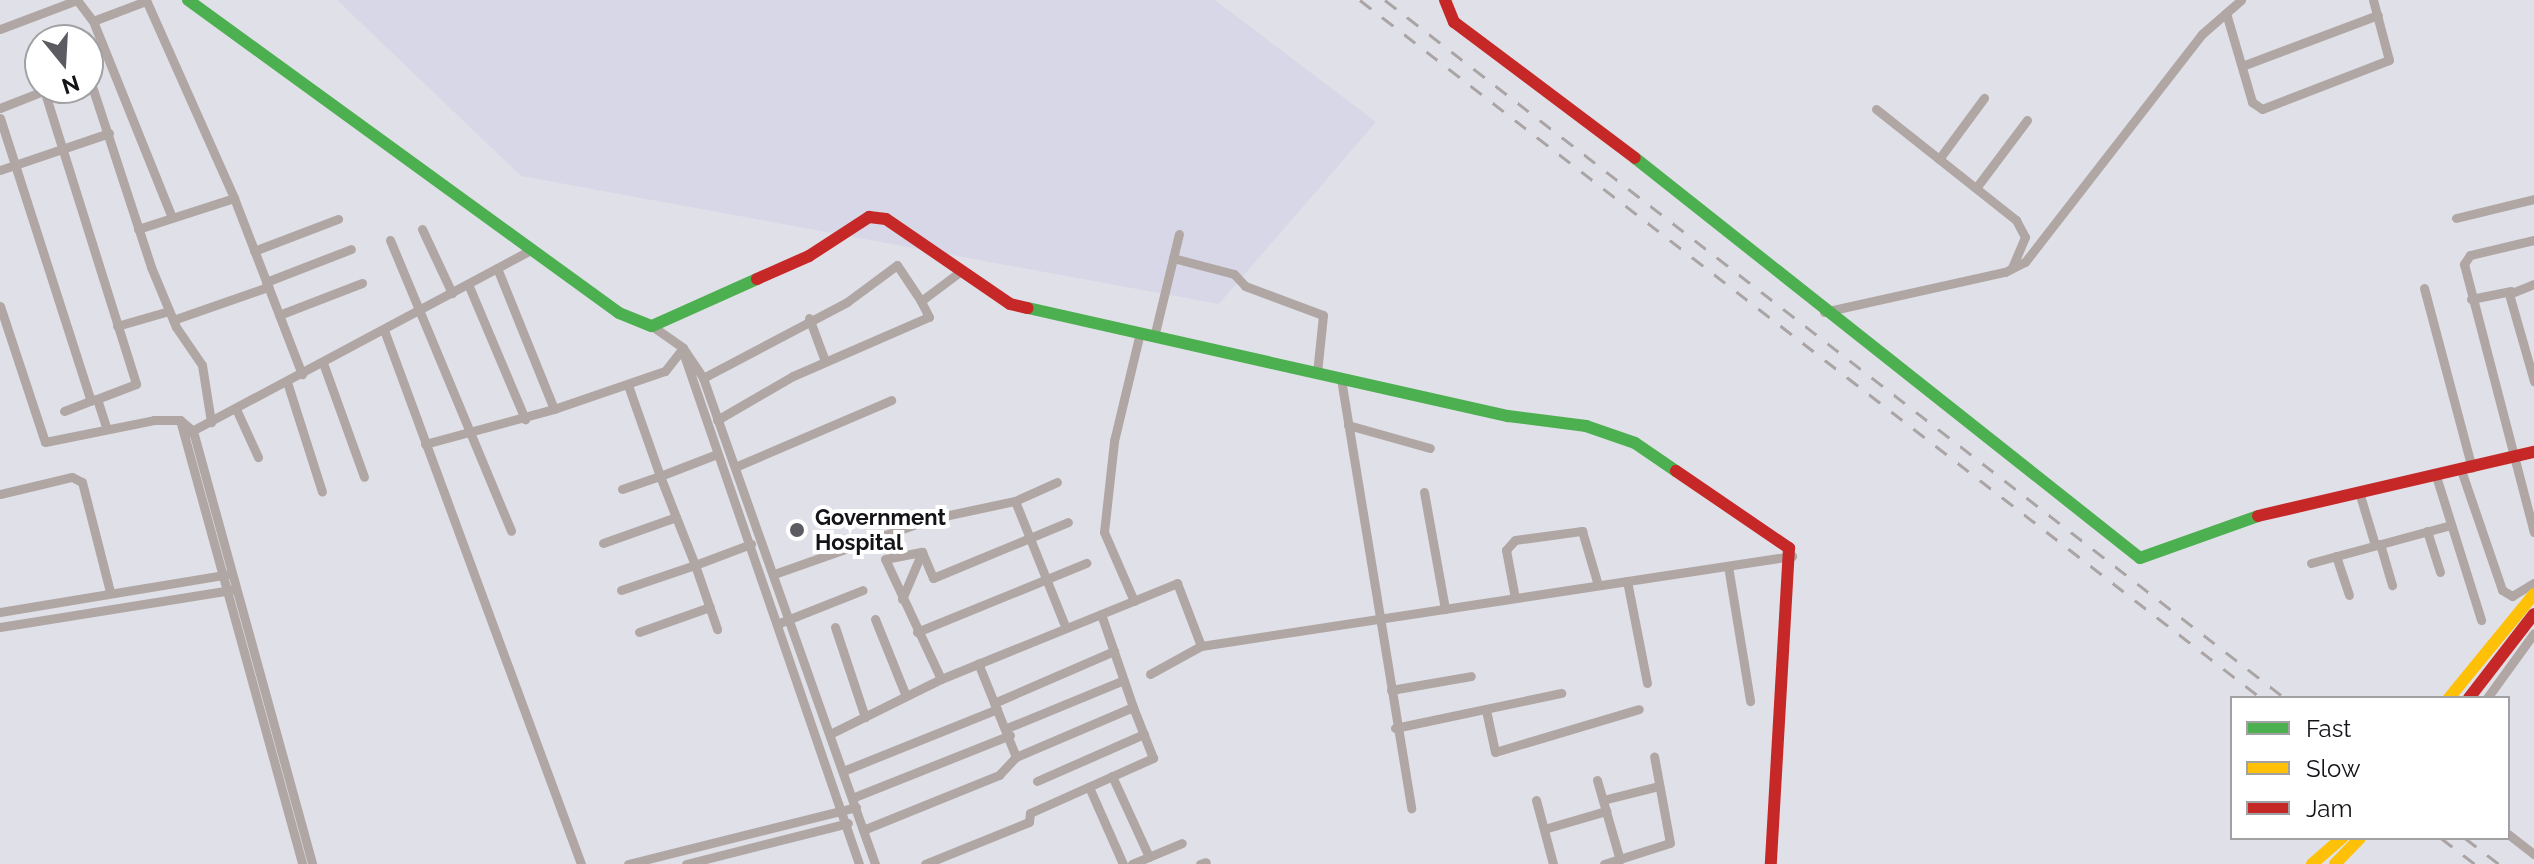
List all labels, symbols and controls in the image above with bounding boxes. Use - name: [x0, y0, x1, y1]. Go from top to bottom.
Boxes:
- north arrow: [24, 24, 104, 104]
- text: N: [59, 70, 83, 100]
- place label: Government Hospital: [815, 504, 946, 556]
- marker: Government Hospital: [786, 519, 808, 541]
- legend: [2230, 696, 2510, 840]
- text: Fast: [2306, 714, 2351, 743]
- text: Slow: [2306, 754, 2360, 783]
- text: Jam: [2306, 794, 2352, 823]

